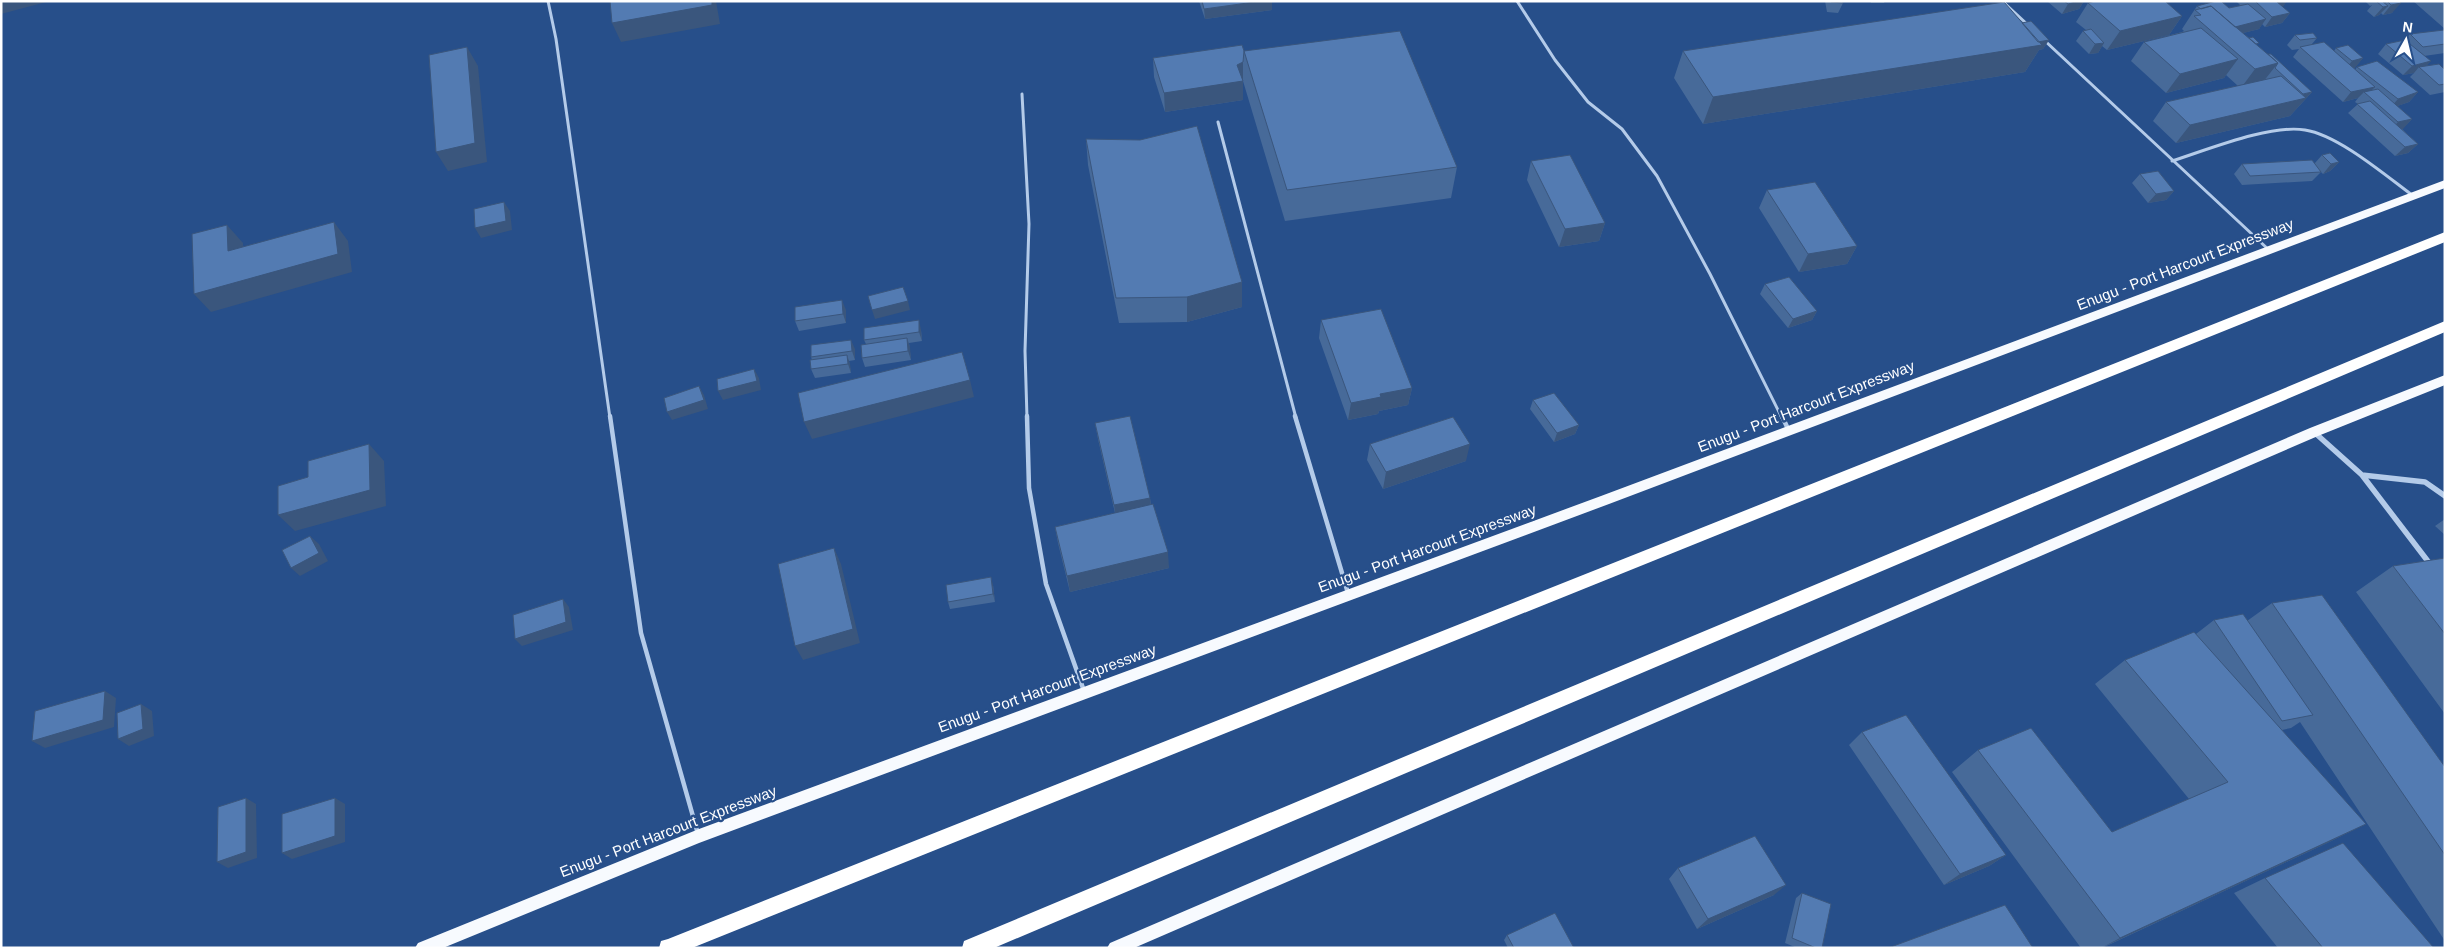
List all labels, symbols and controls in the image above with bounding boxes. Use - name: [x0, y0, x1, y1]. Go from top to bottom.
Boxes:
- north arrow: [2381, 15, 2431, 65]
- text: N: [2402, 18, 2414, 36]
- street label: Enugu - Port Harcourt Expressway: [2074, 215, 2296, 313]
- street label: Enugu - Port Harcourt Expressway: [1695, 357, 1917, 455]
- street label: Enugu - Port Harcourt Expressway: [1316, 500, 1539, 595]
- street label: Enugu - Port Harcourt Expressway: [936, 640, 1159, 735]
- street label: Enugu - Port Harcourt Expressway: [557, 782, 779, 880]

